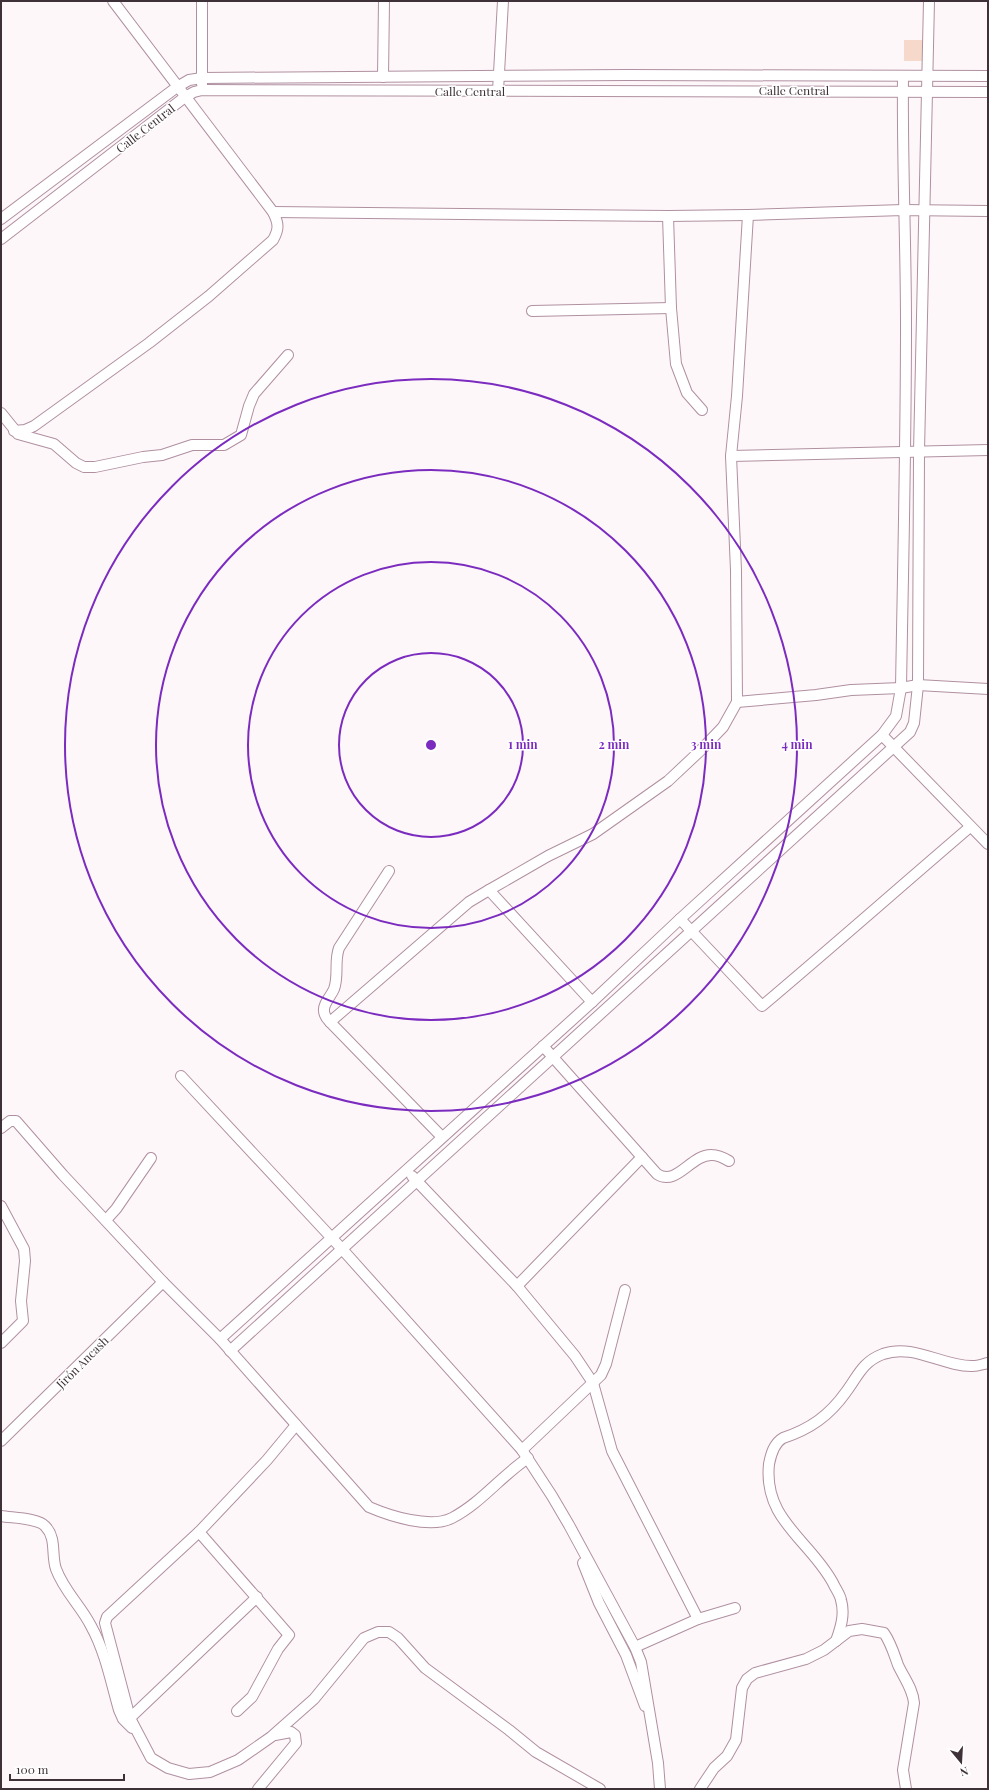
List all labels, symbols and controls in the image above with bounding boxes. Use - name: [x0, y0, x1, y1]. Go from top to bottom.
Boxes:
- street label: Calle Central: [759, 82, 830, 98]
- street label: Calle Central: [435, 83, 506, 99]
- street label: Calle Central: [112, 100, 178, 156]
- text: 1 min: [508, 736, 538, 752]
- text: 2 min: [599, 736, 630, 752]
- text: 3 min: [691, 736, 722, 752]
- text: 4 min: [781, 736, 813, 752]
- centre of rings: [424, 738, 438, 752]
- street label: Jirón Ancash: [52, 1332, 112, 1392]
- north arrow: [941, 1742, 981, 1782]
- scale bar: [10, 1756, 124, 1782]
- text: 100 m: [16, 1761, 49, 1777]
- text: N: [958, 1764, 970, 1780]

